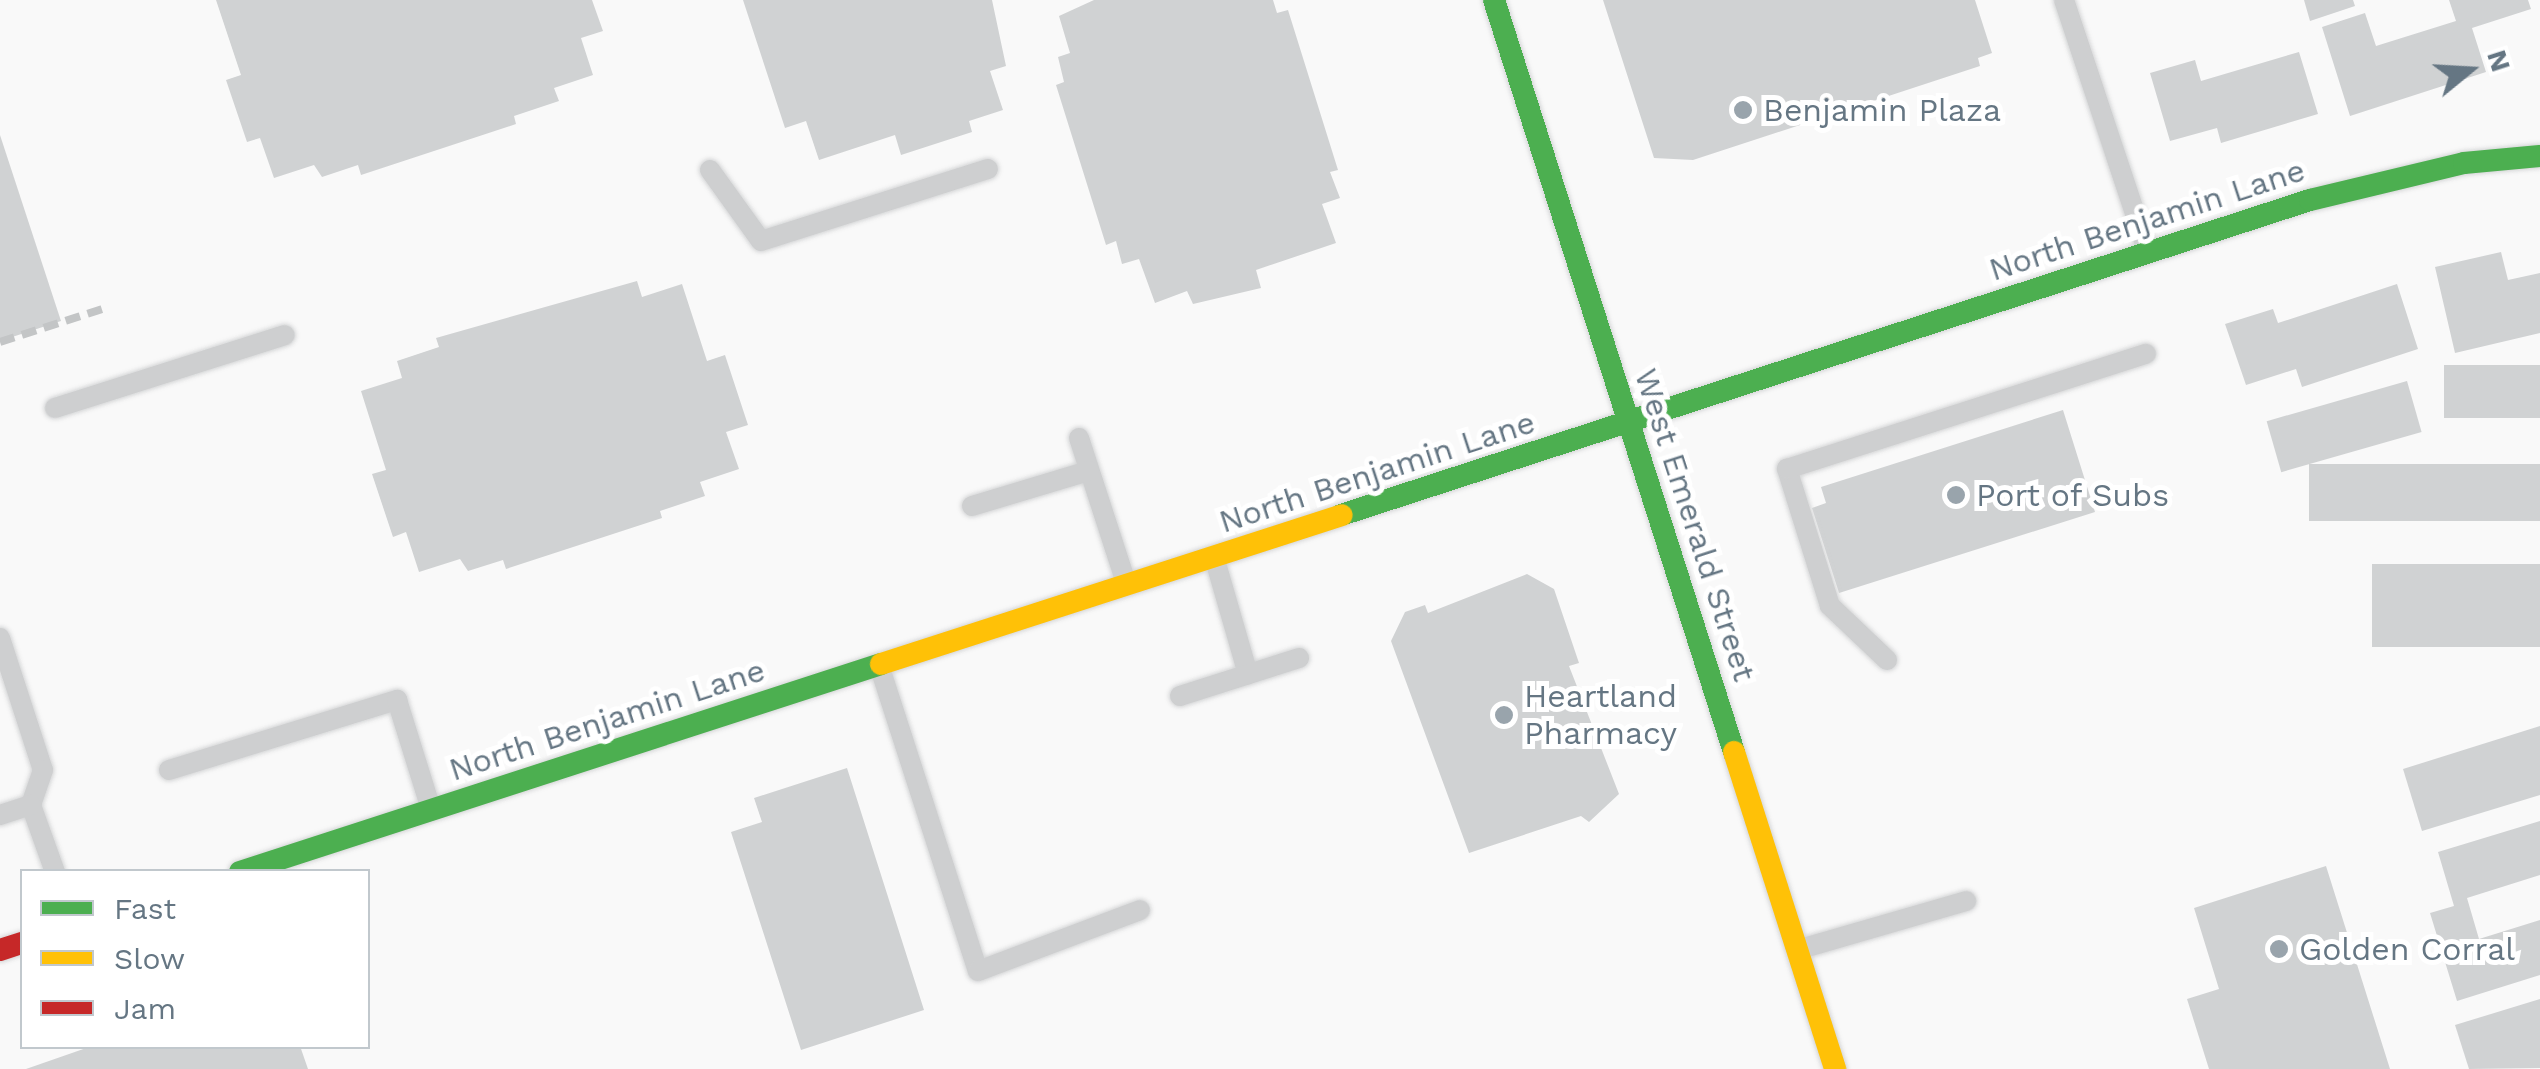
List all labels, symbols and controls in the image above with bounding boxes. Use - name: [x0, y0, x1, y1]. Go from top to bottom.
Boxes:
- north arrow: [2420, 20, 2520, 120]
- text: N: [2480, 46, 2518, 76]
- place label: Benjamin Plaza: [1763, 91, 2001, 129]
- marker: Benjamin Plaza: [1732, 99, 1754, 121]
- street label: North Benjamin Lane: [1984, 151, 2310, 289]
- street label: West Emerald Street: [1626, 364, 1764, 686]
- street label: North Benjamin Lane: [1214, 403, 1540, 541]
- place label: Port of Subs: [1976, 476, 2170, 514]
- marker: Port of Subs: [1945, 484, 1967, 506]
- street label: North Benjamin Lane: [444, 651, 770, 789]
- place label: Heartland Pharmacy: [1524, 678, 1677, 753]
- marker: Heartland Pharmacy: [1493, 704, 1515, 726]
- legend: [20, 869, 370, 1049]
- text: Fast: [114, 891, 176, 926]
- place label: Golden Corral: [2299, 930, 2515, 968]
- marker: Golden Corral: [2268, 938, 2290, 960]
- text: Slow: [114, 941, 185, 976]
- text: Jam: [114, 991, 176, 1026]

